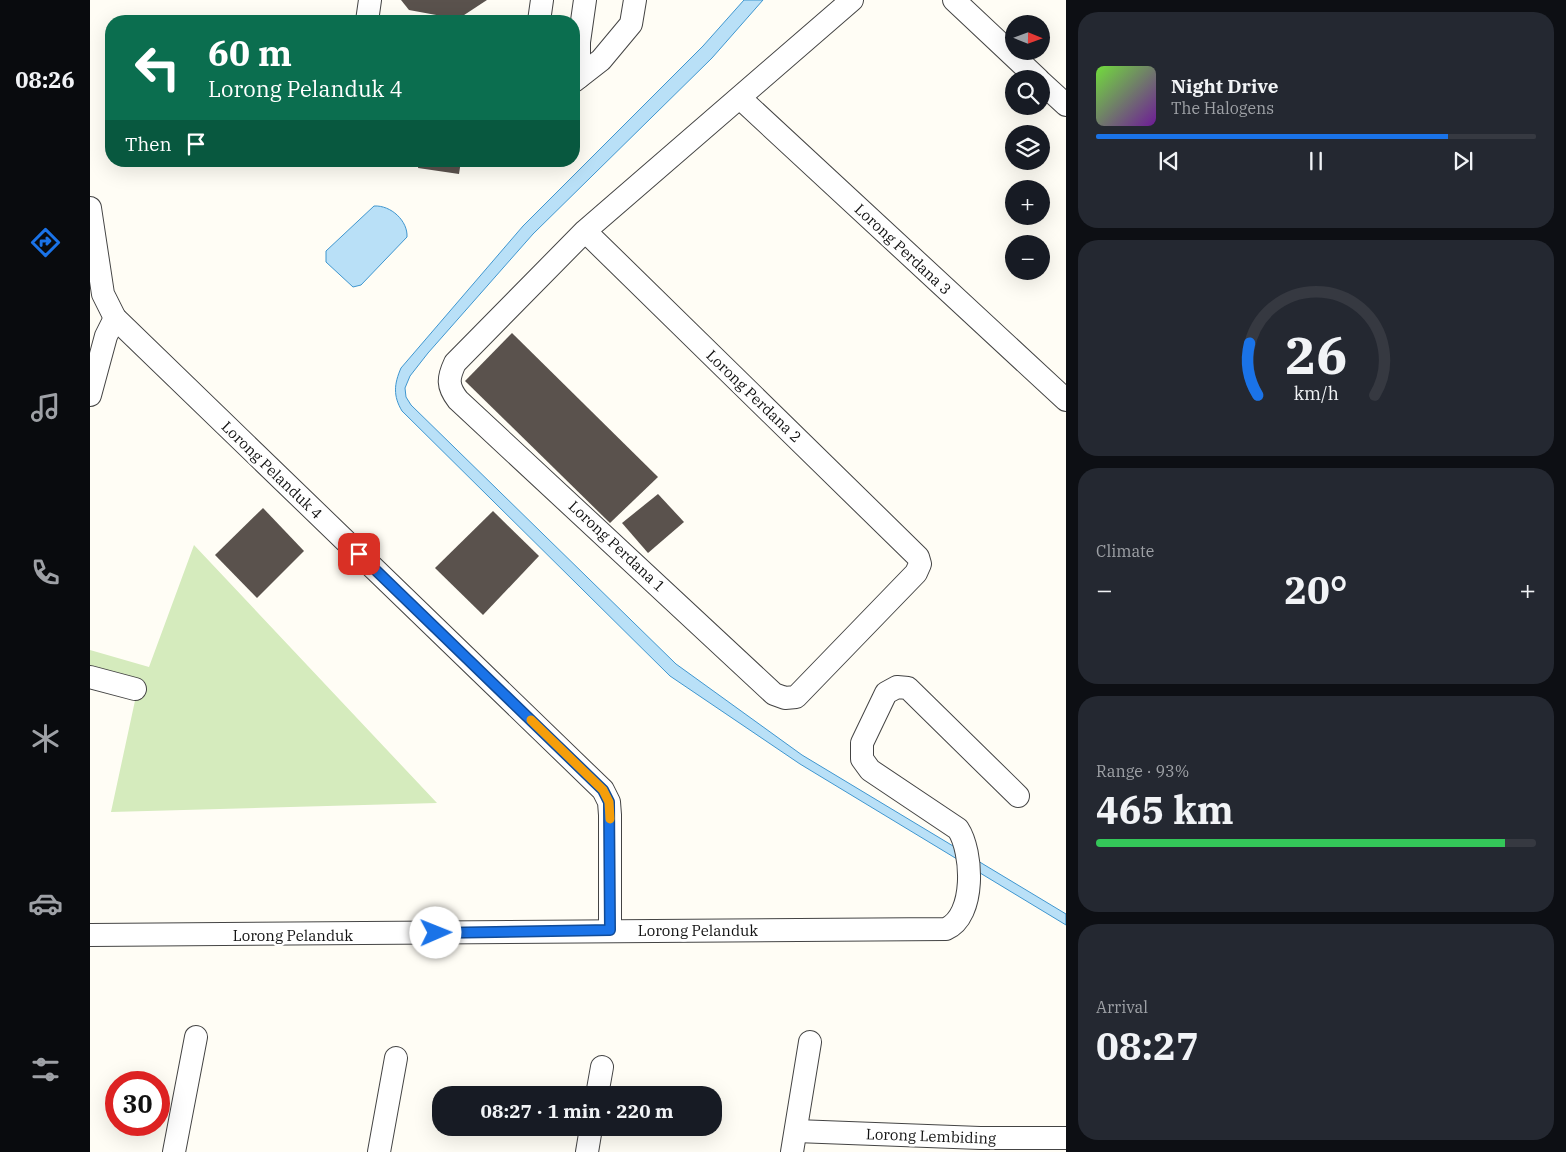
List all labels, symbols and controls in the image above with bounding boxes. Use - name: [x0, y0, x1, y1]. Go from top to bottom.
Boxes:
- north arrow: [1005, 15, 1050, 60]
- map controls: [1005, 15, 1050, 280]
- text: 60 m: [208, 30, 292, 76]
- icon: left: [125, 35, 190, 100]
- text: 08:26: [15, 65, 75, 94]
- button: search: [1005, 70, 1050, 115]
- text: Lorong Pelanduk 4: [208, 74, 403, 103]
- text: Night Drive: [1171, 74, 1279, 98]
- text: The Halogens: [1171, 98, 1274, 118]
- button: layers: [1005, 125, 1050, 170]
- icon: arrive: [182, 130, 210, 158]
- text: Then: [125, 132, 172, 156]
- icon: previous: [1155, 147, 1183, 175]
- icon: pause: [1302, 147, 1330, 175]
- icon: next: [1449, 147, 1477, 175]
- button: +: [1005, 180, 1050, 225]
- street label: Lorong Perdana 3: [851, 199, 955, 299]
- icon: directions: [28, 225, 63, 260]
- button: −: [1005, 235, 1050, 280]
- text: 26: [1285, 321, 1347, 388]
- street label: Lorong Perdana 2: [702, 346, 806, 446]
- text: km/h: [1293, 382, 1339, 405]
- icon: music: [28, 390, 63, 425]
- street label: Lorong Pelanduk 4: [218, 417, 326, 523]
- street label: Lorong Perdana 1: [565, 496, 669, 596]
- pin: [338, 533, 380, 575]
- icon: arrive: [345, 540, 373, 568]
- text: Climate: [1096, 541, 1154, 561]
- icon: phone: [28, 555, 63, 590]
- text: 20°: [1284, 565, 1348, 614]
- text: −: [1096, 571, 1113, 608]
- text: +: [1519, 571, 1536, 608]
- icon: climate: [28, 721, 63, 756]
- text: Range · 93%: [1096, 761, 1189, 781]
- text: 465 km: [1096, 785, 1234, 834]
- icon: car: [28, 886, 63, 921]
- position arrow: [409, 906, 461, 958]
- street label: Lorong Pelanduk: [638, 921, 758, 940]
- street label: Lorong Pelanduk: [233, 926, 353, 945]
- text: Arrival: [1096, 997, 1148, 1017]
- text: 08:27: [1096, 1021, 1199, 1070]
- icon: filters: [28, 1052, 63, 1087]
- speed limit sign: 30: [105, 1071, 170, 1136]
- text: 08:27 · 1 min · 220 m: [481, 1099, 673, 1123]
- street label: Lorong Lembiding: [866, 1124, 996, 1148]

